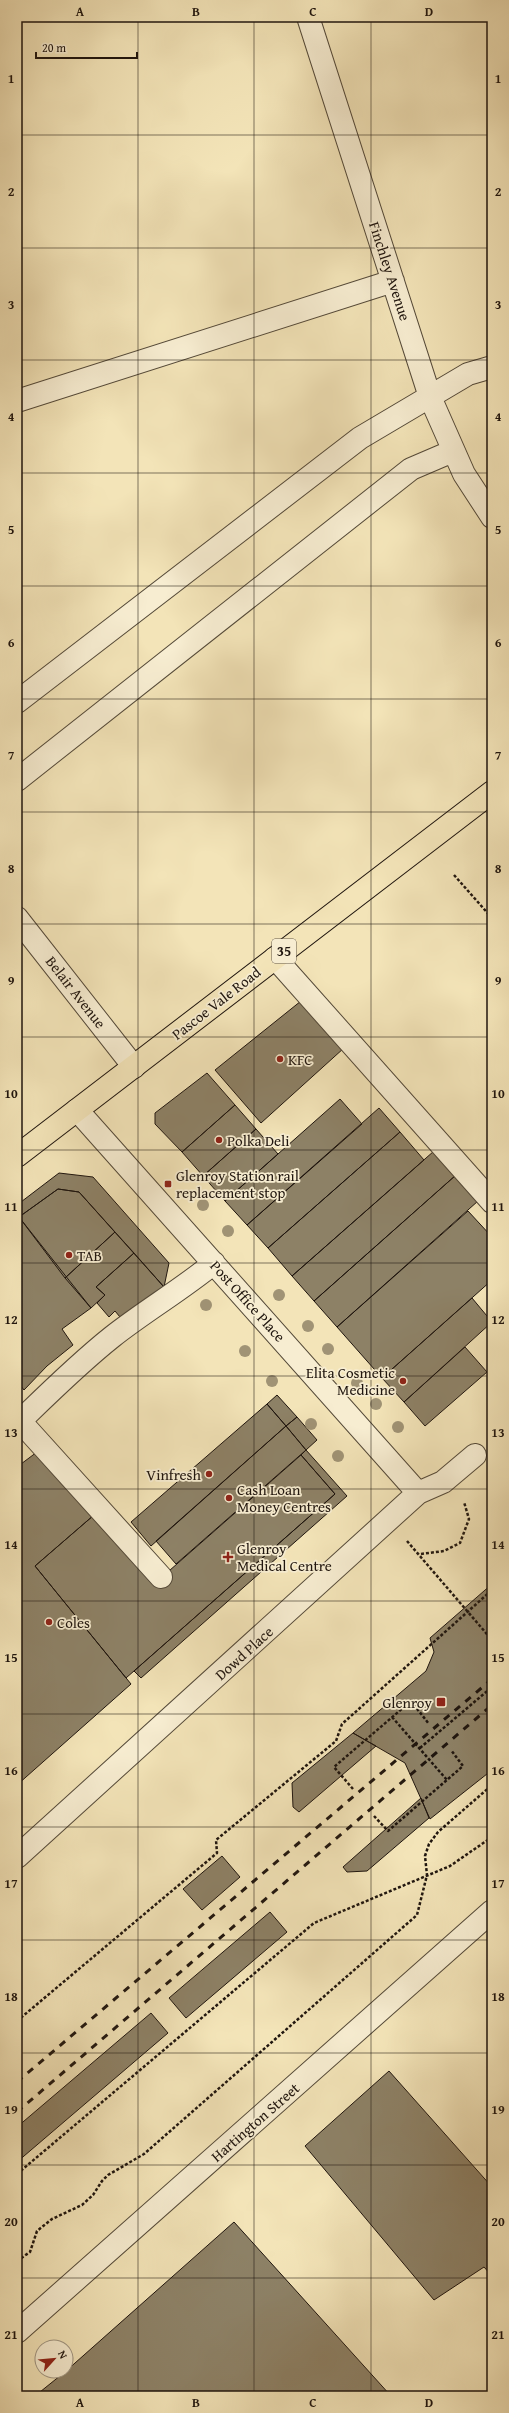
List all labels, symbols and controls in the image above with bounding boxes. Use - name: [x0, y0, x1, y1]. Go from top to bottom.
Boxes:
- text: A: [76, 2, 85, 21]
- text: B: [192, 2, 200, 21]
- text: C: [309, 2, 317, 21]
- text: D: [425, 2, 433, 21]
- scale bar: [36, 34, 137, 60]
- text: 20 m: [42, 39, 66, 56]
- text: 1: [8, 69, 14, 88]
- text: 1: [495, 69, 501, 88]
- text: 2: [8, 182, 15, 201]
- text: 2: [495, 182, 502, 201]
- street label: Finchley Avenue: [364, 219, 416, 323]
- text: 3: [8, 295, 14, 314]
- text: 3: [495, 295, 501, 314]
- text: 4: [8, 407, 15, 426]
- text: 4: [495, 407, 502, 426]
- text: 5: [8, 520, 15, 539]
- text: 5: [495, 520, 502, 539]
- text: 6: [8, 633, 15, 652]
- text: 6: [495, 633, 502, 652]
- text: 7: [8, 746, 15, 765]
- text: 7: [495, 746, 502, 765]
- text: 8: [8, 859, 15, 878]
- text: 8: [495, 859, 502, 878]
- road number: 35: [272, 939, 296, 963]
- street label: Belair Avenue: [41, 951, 111, 1033]
- street label: Pascoe Vale Road: [167, 962, 265, 1044]
- text: 9: [8, 971, 15, 990]
- text: 9: [495, 971, 502, 990]
- place label: KFC: [288, 1049, 312, 1070]
- marker: KFC: [275, 1054, 285, 1064]
- text: 10: [4, 1084, 18, 1103]
- text: 10: [491, 1084, 505, 1103]
- place label: Polka Deli: [227, 1130, 290, 1151]
- marker: Polka Deli: [214, 1135, 224, 1145]
- place label: Glenroy Station rail replacement stop: [176, 1165, 299, 1203]
- marker: Glenroy Station rail replacement stop: [163, 1179, 173, 1189]
- text: 11: [4, 1197, 18, 1216]
- text: 11: [491, 1197, 505, 1216]
- place label: TAB: [77, 1245, 102, 1266]
- marker: TAB: [64, 1250, 74, 1260]
- street label: Post Office Place: [206, 1256, 290, 1346]
- text: 12: [4, 1310, 18, 1329]
- text: 12: [491, 1310, 505, 1329]
- place label: Elita Cosmetic Medicine: [306, 1362, 395, 1400]
- marker: Elita Cosmetic Medicine: [398, 1376, 408, 1386]
- text: 13: [4, 1423, 18, 1442]
- text: 13: [491, 1423, 505, 1442]
- place label: Vinfresh: [146, 1464, 202, 1485]
- marker: Vinfresh: [204, 1469, 214, 1479]
- place label: Cash Loan Money Centres: [237, 1479, 331, 1517]
- marker: Cash Loan Money Centres: [224, 1493, 234, 1503]
- text: 14: [4, 1535, 18, 1554]
- text: 14: [491, 1535, 505, 1554]
- place label: Glenroy Medical Centre: [237, 1538, 332, 1576]
- marker: Glenroy Medical Centre: [222, 1551, 234, 1563]
- place label: Coles: [57, 1612, 90, 1633]
- marker: Coles: [44, 1617, 54, 1627]
- street label: Dowd Place: [210, 1621, 278, 1685]
- text: 15: [4, 1648, 18, 1667]
- text: 15: [491, 1648, 505, 1667]
- place label: Glenroy: [382, 1692, 433, 1713]
- marker: Glenroy: [435, 1696, 447, 1708]
- text: 16: [4, 1761, 18, 1780]
- text: 16: [491, 1761, 505, 1780]
- text: 17: [4, 1874, 18, 1893]
- text: 17: [491, 1874, 505, 1893]
- text: 18: [4, 1987, 18, 2006]
- text: 18: [491, 1987, 505, 2006]
- street label: Hartington Street: [206, 2077, 304, 2166]
- text: 19: [4, 2100, 18, 2119]
- text: 19: [491, 2100, 505, 2119]
- text: 20: [4, 2212, 18, 2231]
- text: 20: [491, 2212, 505, 2231]
- text: 21: [4, 2325, 18, 2344]
- text: 21: [491, 2325, 505, 2344]
- north arrow: [34, 2339, 74, 2379]
- text: N: [54, 2348, 72, 2362]
- text: A: [76, 2393, 85, 2412]
- text: B: [192, 2393, 200, 2412]
- text: C: [309, 2393, 317, 2412]
- text: D: [425, 2393, 433, 2412]

